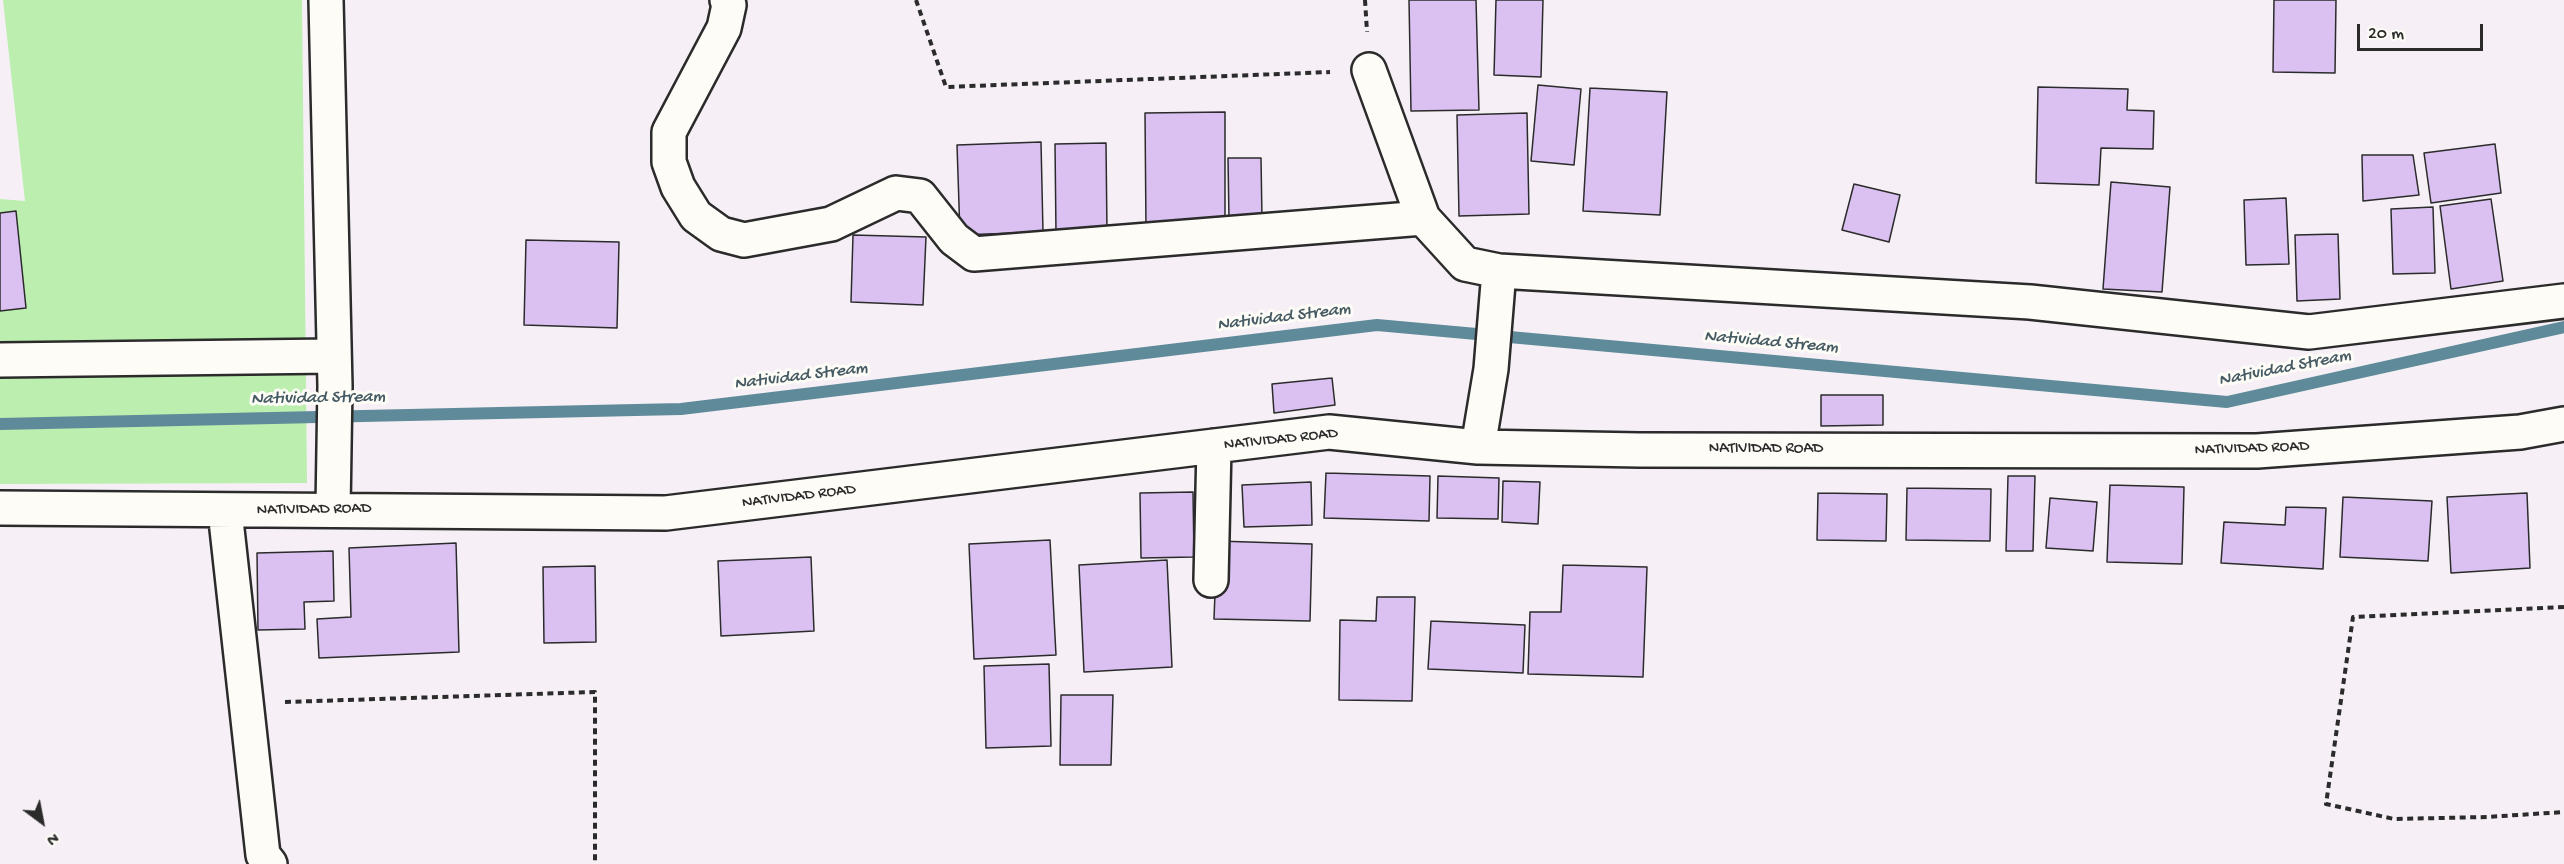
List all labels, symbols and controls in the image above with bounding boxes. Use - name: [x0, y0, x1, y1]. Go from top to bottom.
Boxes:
- scale bar: [2360, 12, 2486, 50]
- text: 20 m: [2368, 24, 2404, 45]
- water label: Natividad Stream: [1216, 299, 1352, 337]
- water label: Natividad Stream: [1703, 326, 1839, 360]
- water label: Natividad Stream: [2217, 346, 2353, 392]
- water label: Natividad Stream: [733, 358, 869, 396]
- water label: Natividad Stream: [251, 387, 385, 411]
- street label: NATIVIDAD ROAD: [1223, 424, 1339, 456]
- street label: NATIVIDAD ROAD: [2194, 437, 2310, 461]
- street label: NATIVIDAD ROAD: [1709, 440, 1823, 460]
- street label: NATIVIDAD ROAD: [741, 480, 857, 514]
- street label: NATIVIDAD ROAD: [257, 499, 371, 521]
- north arrow: [12, 792, 72, 852]
- text: N: [42, 827, 61, 849]

